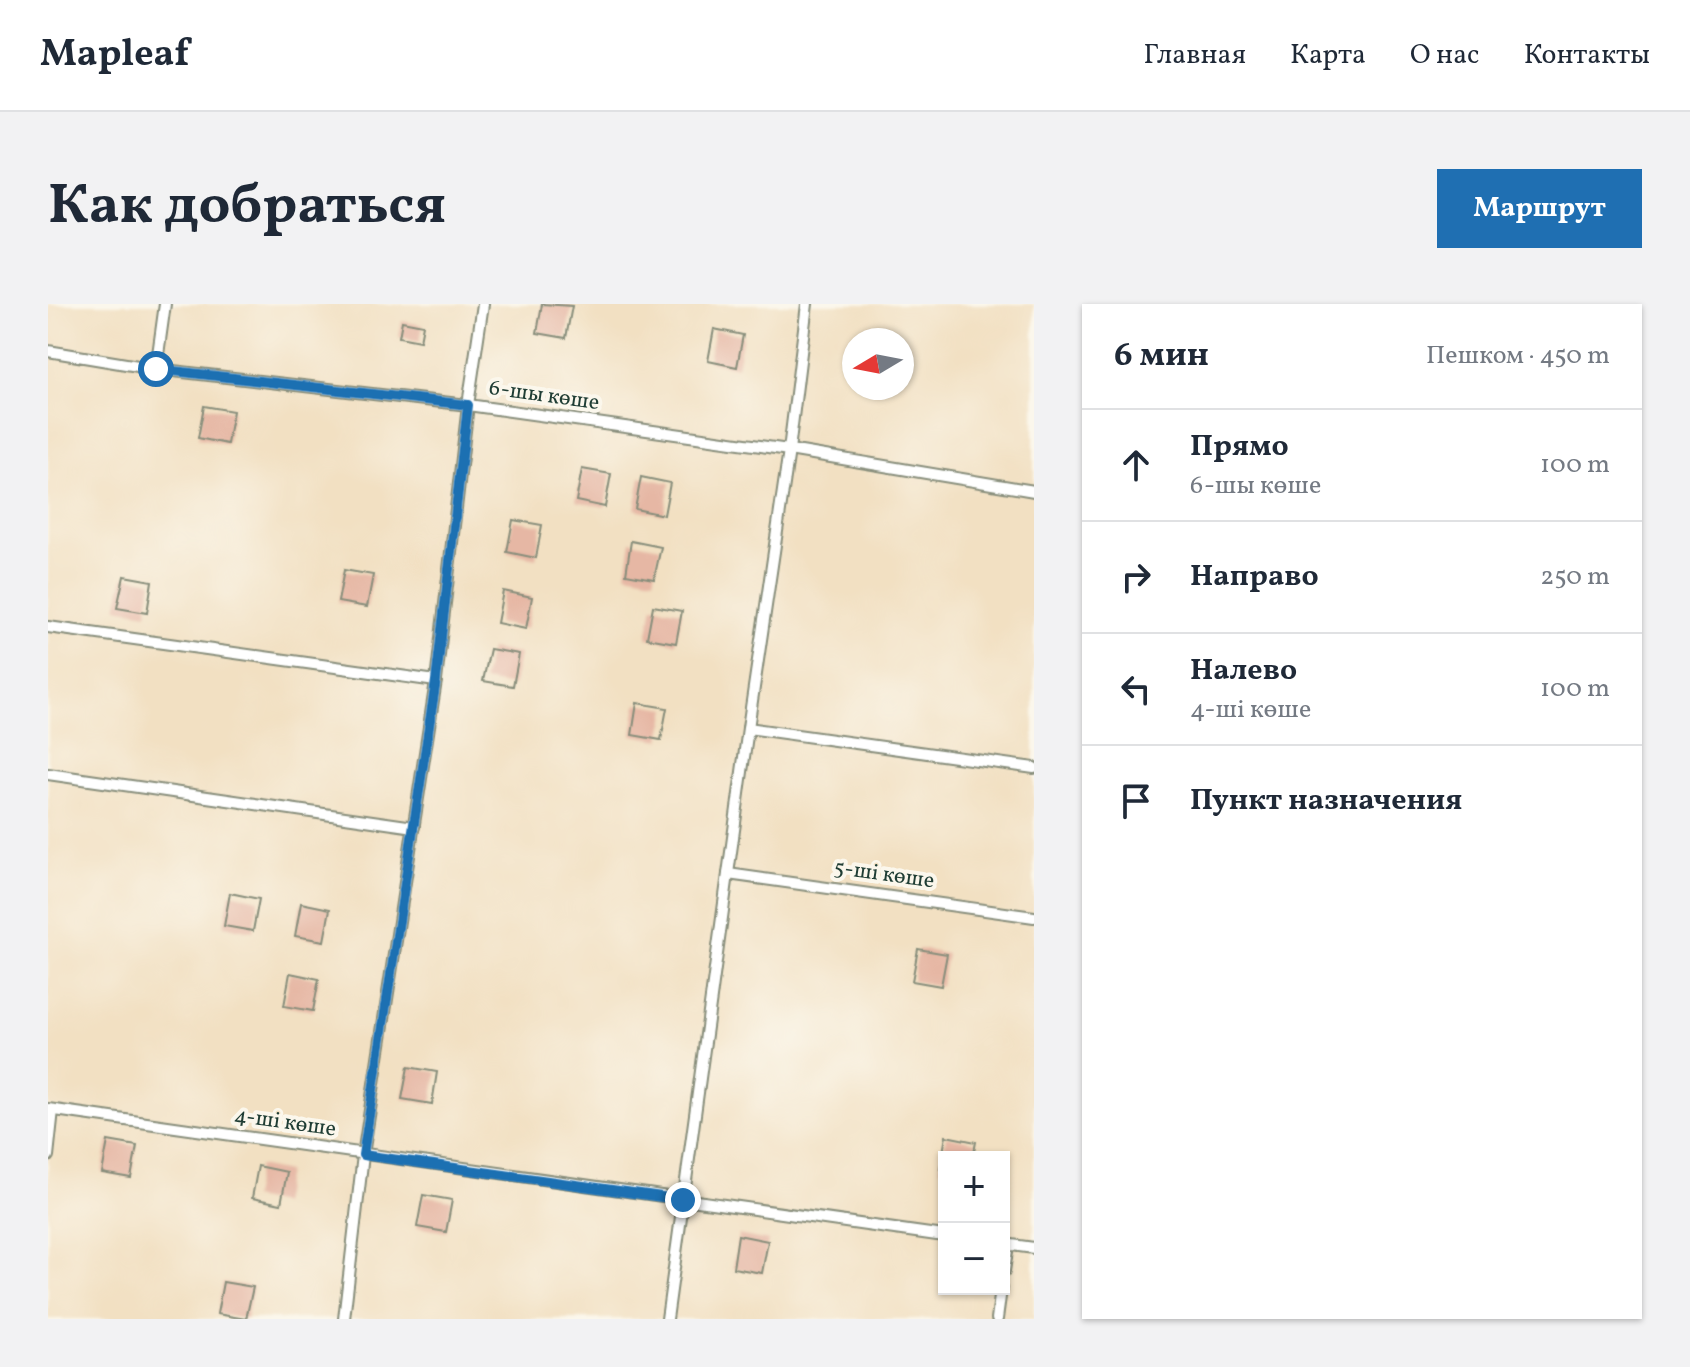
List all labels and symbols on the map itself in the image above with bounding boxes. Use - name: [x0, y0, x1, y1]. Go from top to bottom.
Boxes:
- north arrow: [842, 328, 914, 400]
- route start: [138, 351, 174, 387]
- street label: 6-шы көше: [487, 373, 601, 419]
- street label: 5-ші көше: [832, 853, 936, 897]
- street label: 4-ші көше: [232, 1101, 338, 1145]
- route end: [665, 1182, 701, 1218]

